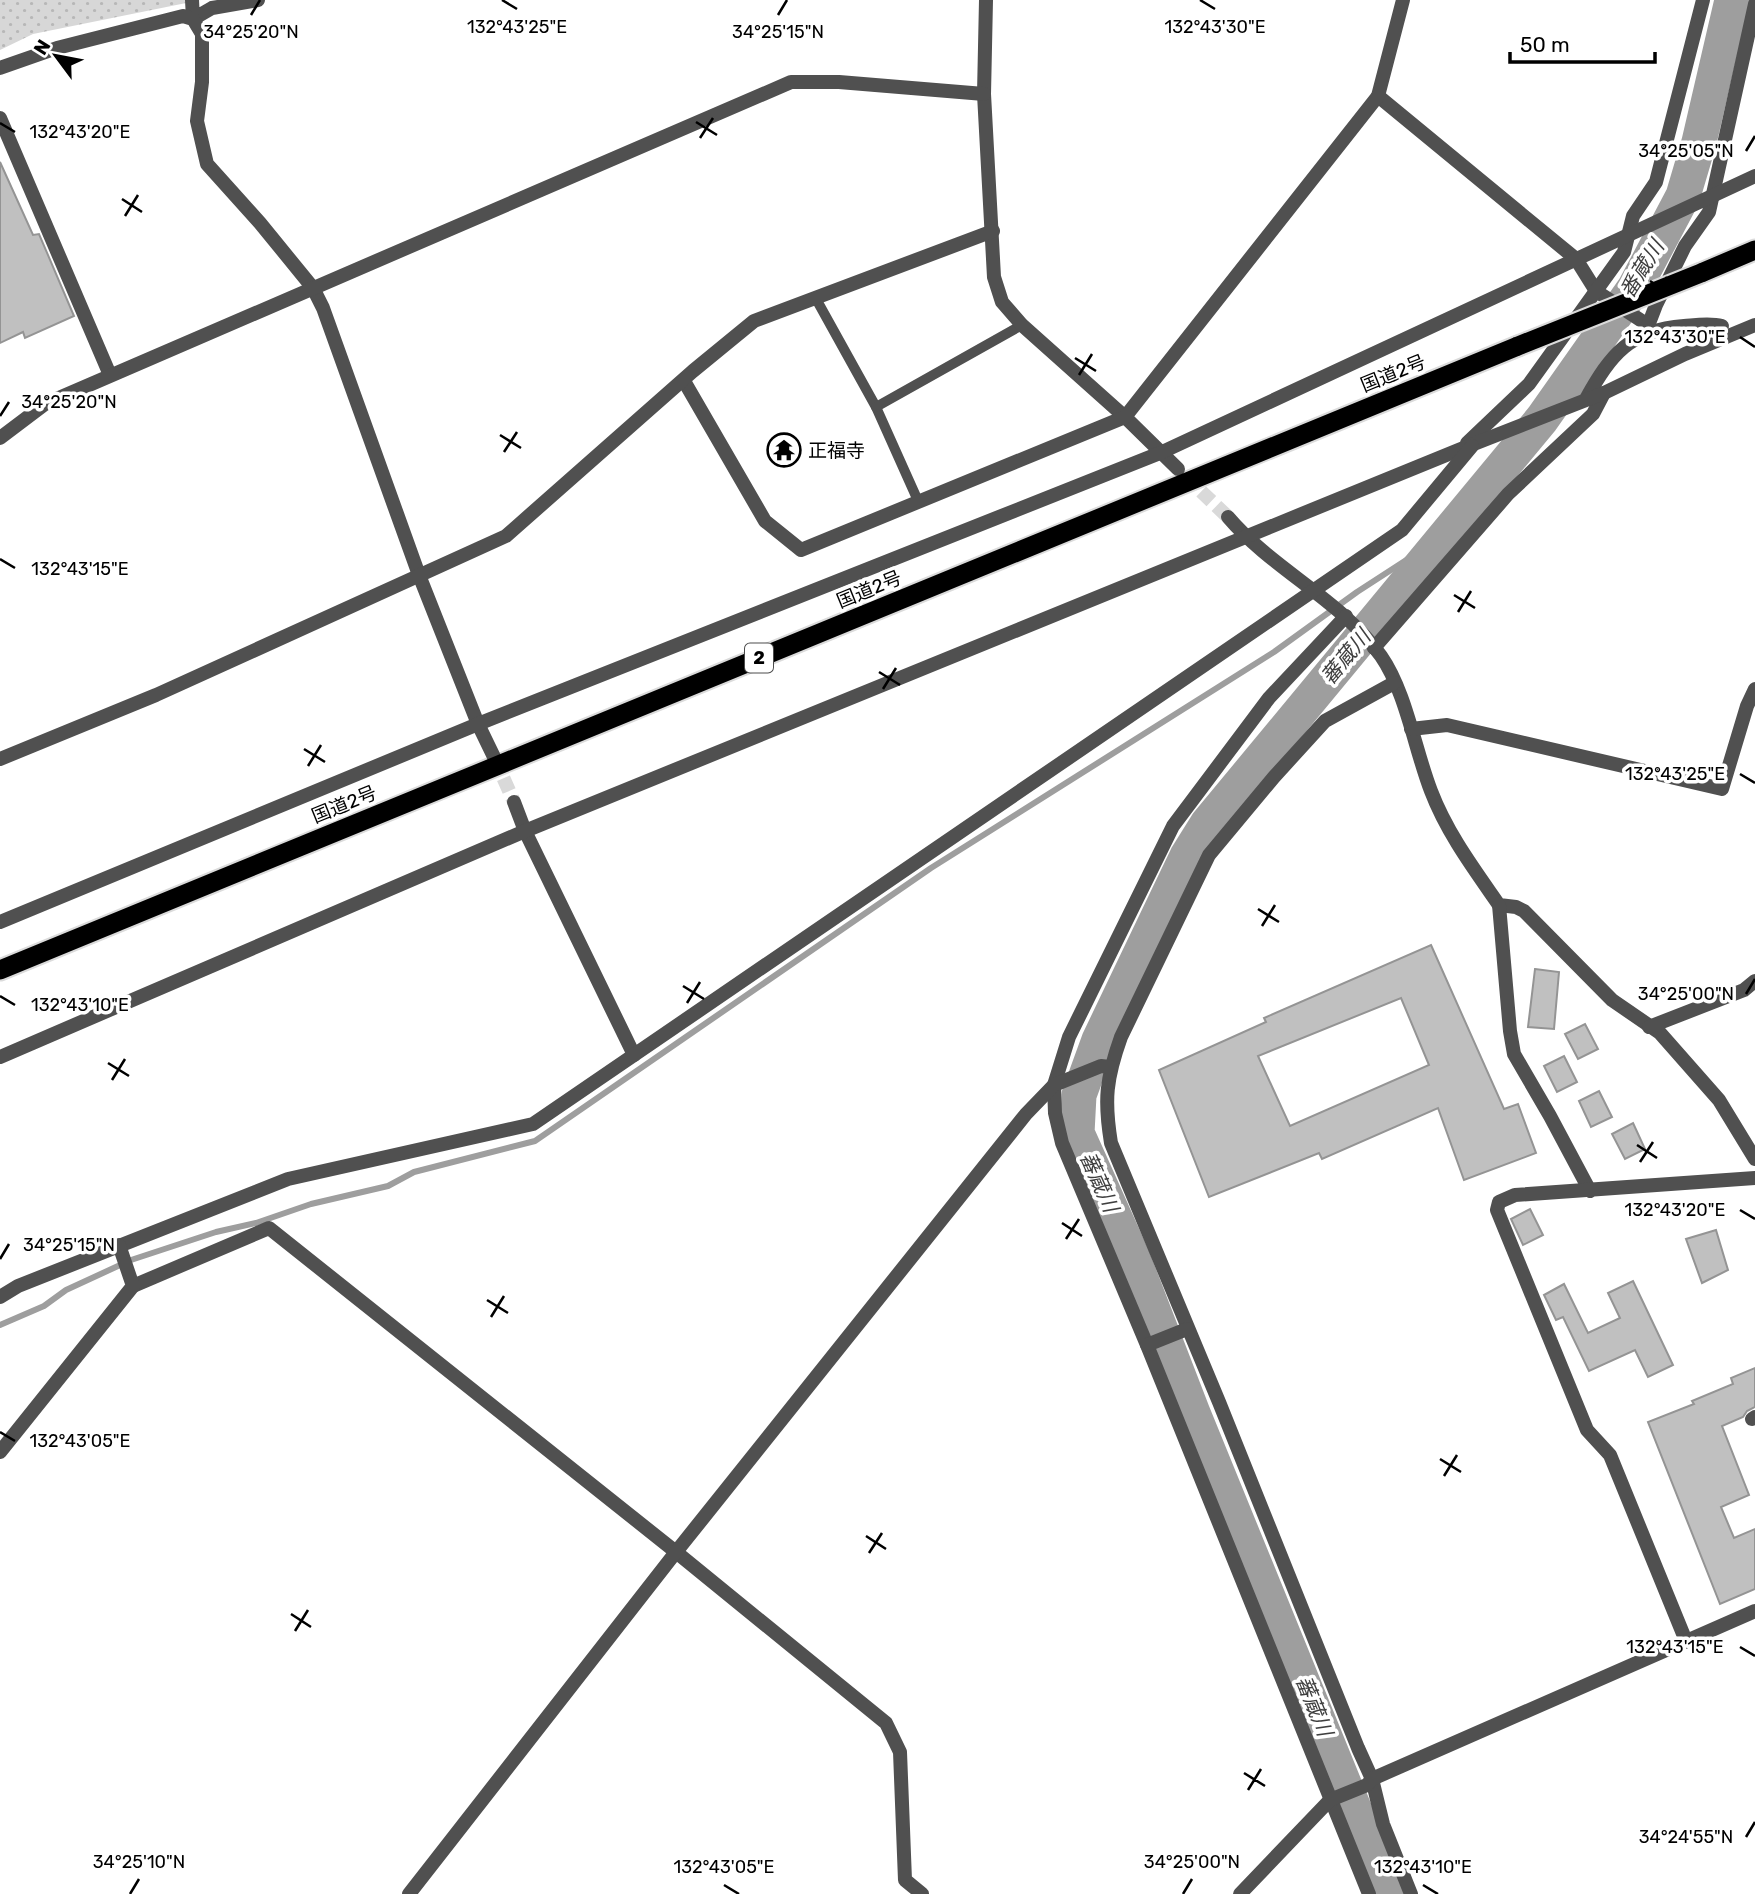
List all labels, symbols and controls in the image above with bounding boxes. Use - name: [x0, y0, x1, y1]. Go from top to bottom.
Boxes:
- text: 132°43'25"E: [467, 16, 567, 38]
- text: 132°43'30"E: [1164, 16, 1266, 38]
- north arrow: [21, 21, 91, 91]
- text: 34°25'20"N: [203, 21, 299, 43]
- text: 34°25'15"N: [732, 21, 824, 43]
- scale bar: [1510, 21, 1655, 65]
- text: 50 m: [1520, 32, 1570, 57]
- text: N: [29, 35, 55, 59]
- text: 132°43'20"E: [30, 121, 130, 143]
- text: 34°25'05"N: [1638, 140, 1734, 162]
- water label: 番蔵川: [1614, 234, 1670, 302]
- text: 132°43'30"E: [1624, 326, 1726, 348]
- street label: 国道2号: [1357, 350, 1429, 397]
- text: 34°25'20"N: [21, 391, 117, 413]
- temple icon: 正福寺: [765, 431, 803, 469]
- place label: 正福寺: [808, 439, 865, 462]
- text: 132°43'15"E: [31, 558, 129, 580]
- street label: 国道2号: [833, 566, 905, 613]
- water label: 蕃蔵川: [1316, 623, 1377, 689]
- road number: 2: [745, 644, 773, 672]
- text: 132°43'25"E: [1625, 763, 1725, 785]
- street label: 国道2号: [308, 781, 380, 828]
- text: 34°25'00"N: [1638, 983, 1734, 1005]
- text: 132°43'10"E: [31, 994, 129, 1016]
- water label: 蕃蔵川: [1075, 1148, 1125, 1217]
- text: 132°43'20"E: [1625, 1199, 1725, 1221]
- text: 34°25'15"N: [23, 1234, 115, 1256]
- text: 132°43'05"E: [30, 1430, 130, 1452]
- text: 132°43'15"E: [1626, 1636, 1724, 1658]
- water label: 蕃蔵川: [1291, 1672, 1339, 1742]
- text: 34°24'55"N: [1639, 1826, 1733, 1848]
- text: 34°25'10"N: [93, 1851, 185, 1873]
- text: 34°25'00"N: [1144, 1851, 1240, 1873]
- text: 132°43'05"E: [674, 1856, 774, 1878]
- text: 132°43'10"E: [1374, 1856, 1472, 1878]

